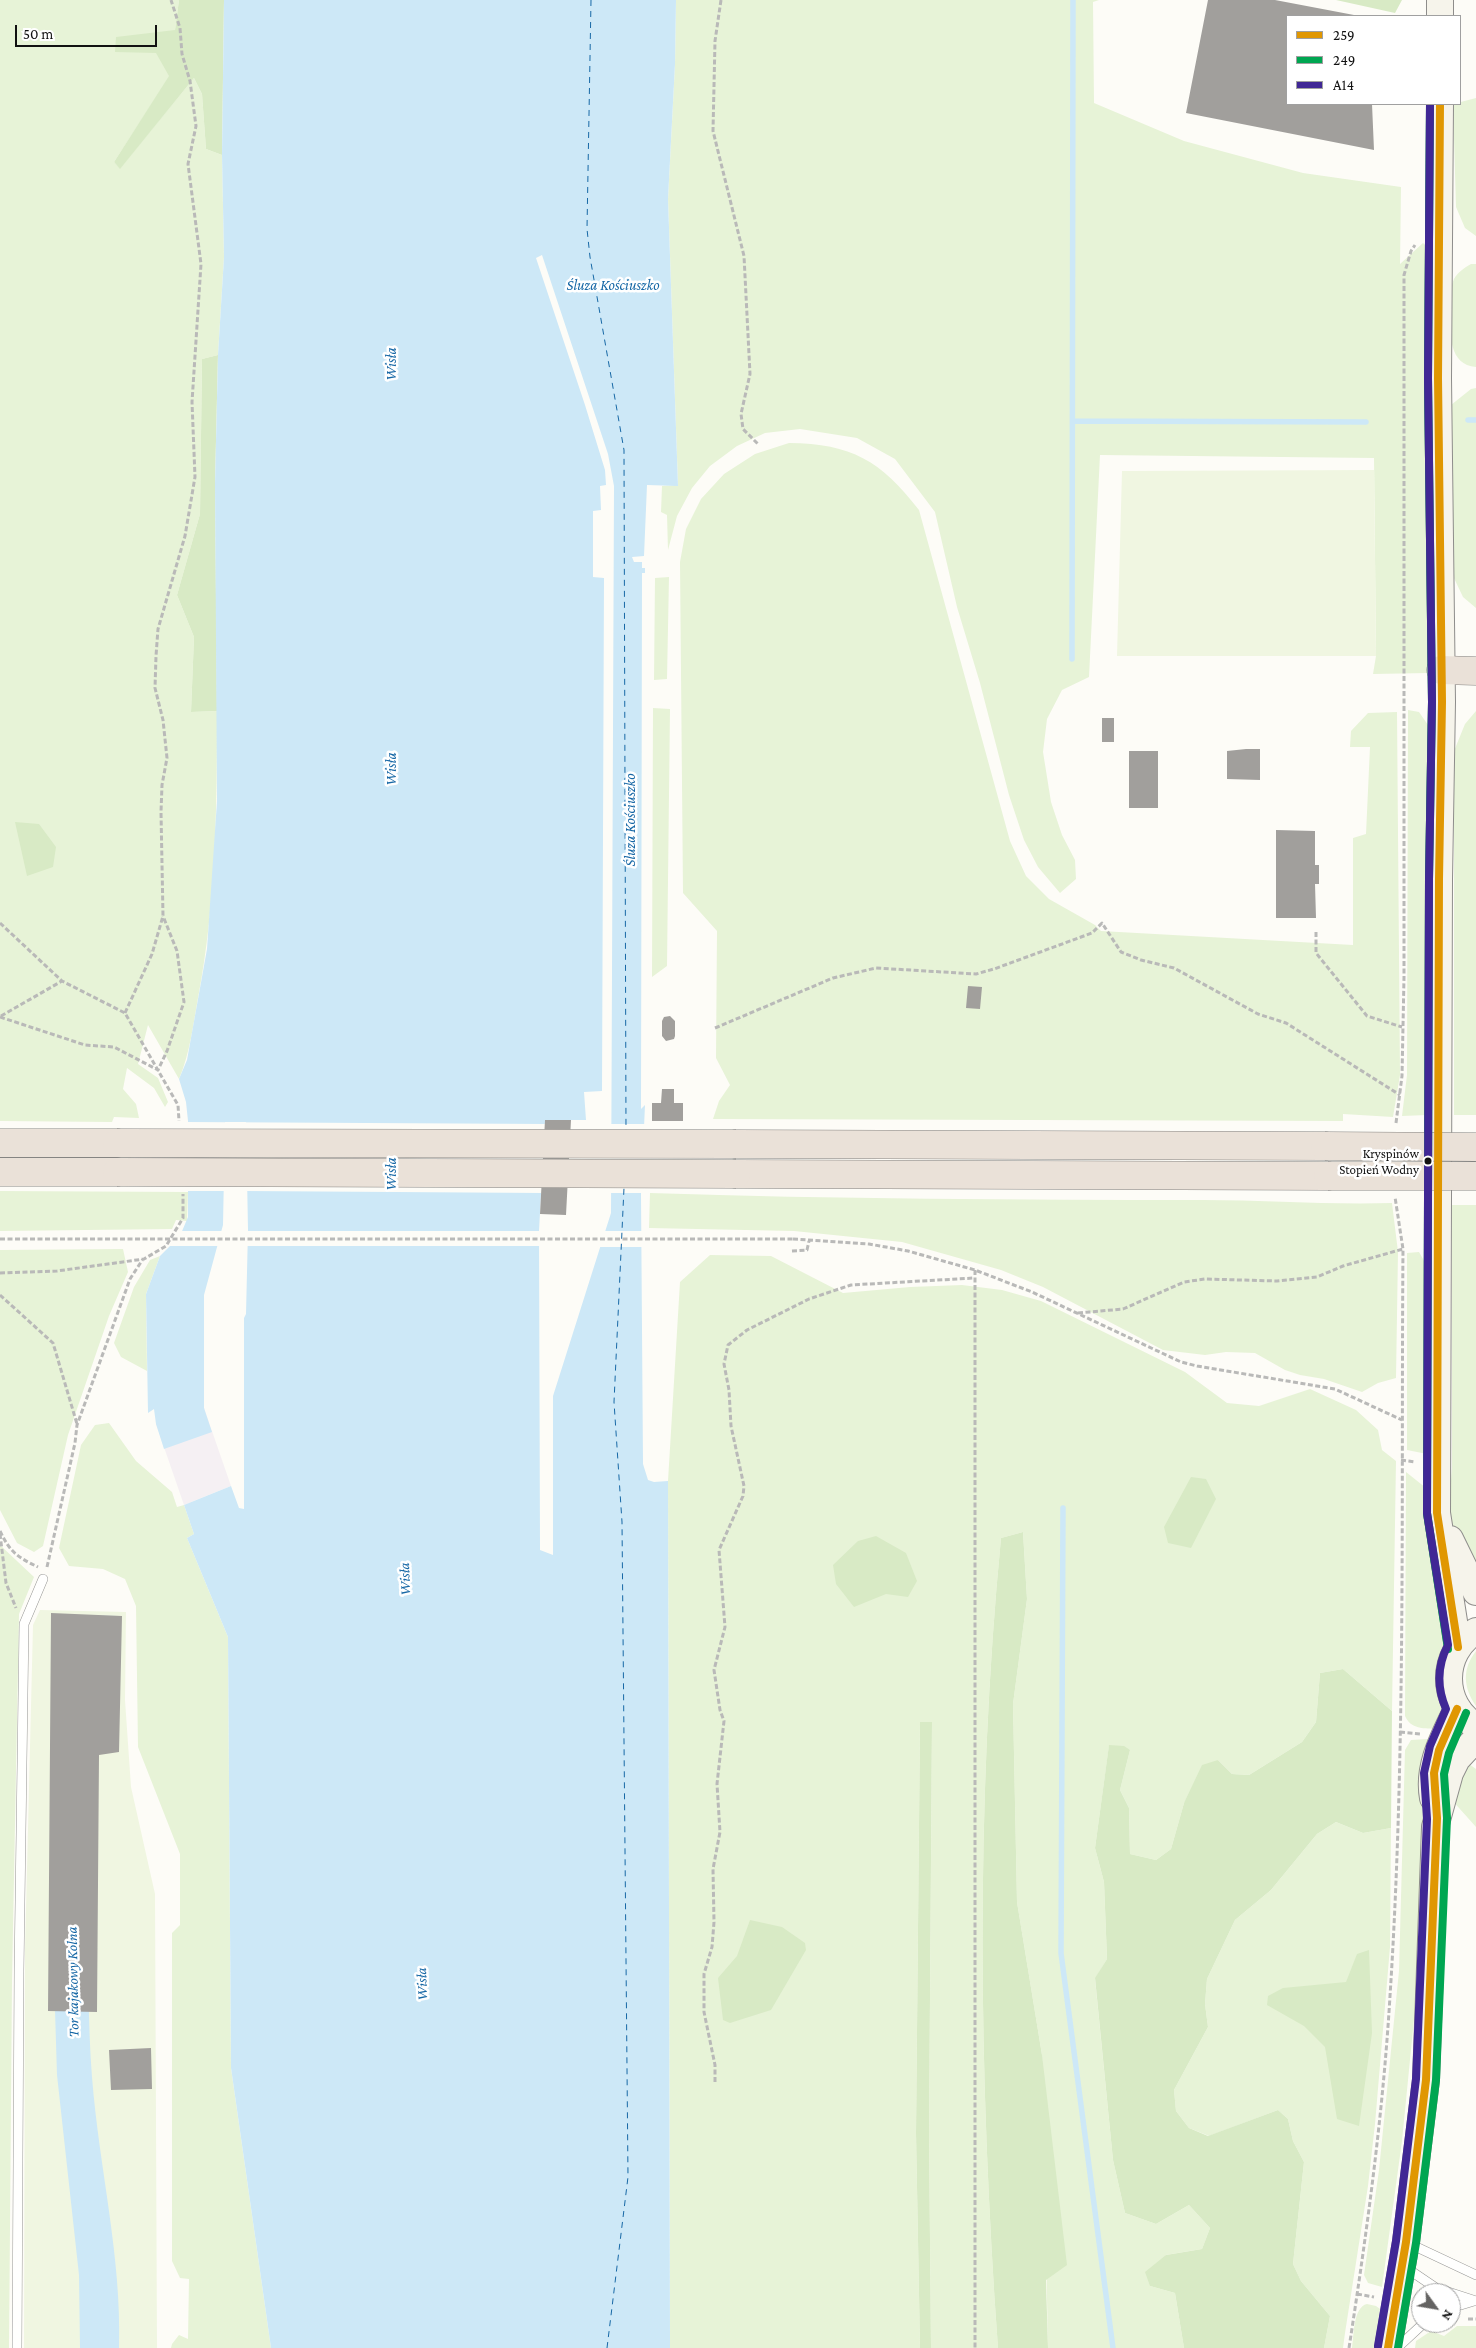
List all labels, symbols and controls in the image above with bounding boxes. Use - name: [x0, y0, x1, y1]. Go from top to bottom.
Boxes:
- scale bar: [18, 15, 160, 47]
- legend: [1286, 15, 1461, 105]
- text: 50 m: [23, 26, 53, 42]
- text: 259: [1333, 27, 1355, 43]
- text: 249: [1333, 52, 1355, 68]
- text: A14: [1333, 77, 1354, 93]
- water label: Śluza Kościuszko: [566, 276, 660, 294]
- water label: Wisła: [382, 348, 400, 380]
- water label: Wisła: [382, 753, 400, 785]
- water label: Śluza Kościuszko: [621, 773, 639, 867]
- place label: Kryspinów Stopień Wodny: [1339, 1146, 1419, 1177]
- marker: Kryspinów Stopień Wodny: [1423, 1156, 1433, 1166]
- water label: Wisła: [382, 1158, 400, 1190]
- water label: Wisła: [395, 1562, 415, 1596]
- water label: Tor kajakowy Kolna: [63, 1926, 83, 2038]
- water label: Wisła: [412, 1967, 432, 2001]
- north arrow: [1411, 2283, 1461, 2333]
- text: N: [1439, 2307, 1457, 2324]

